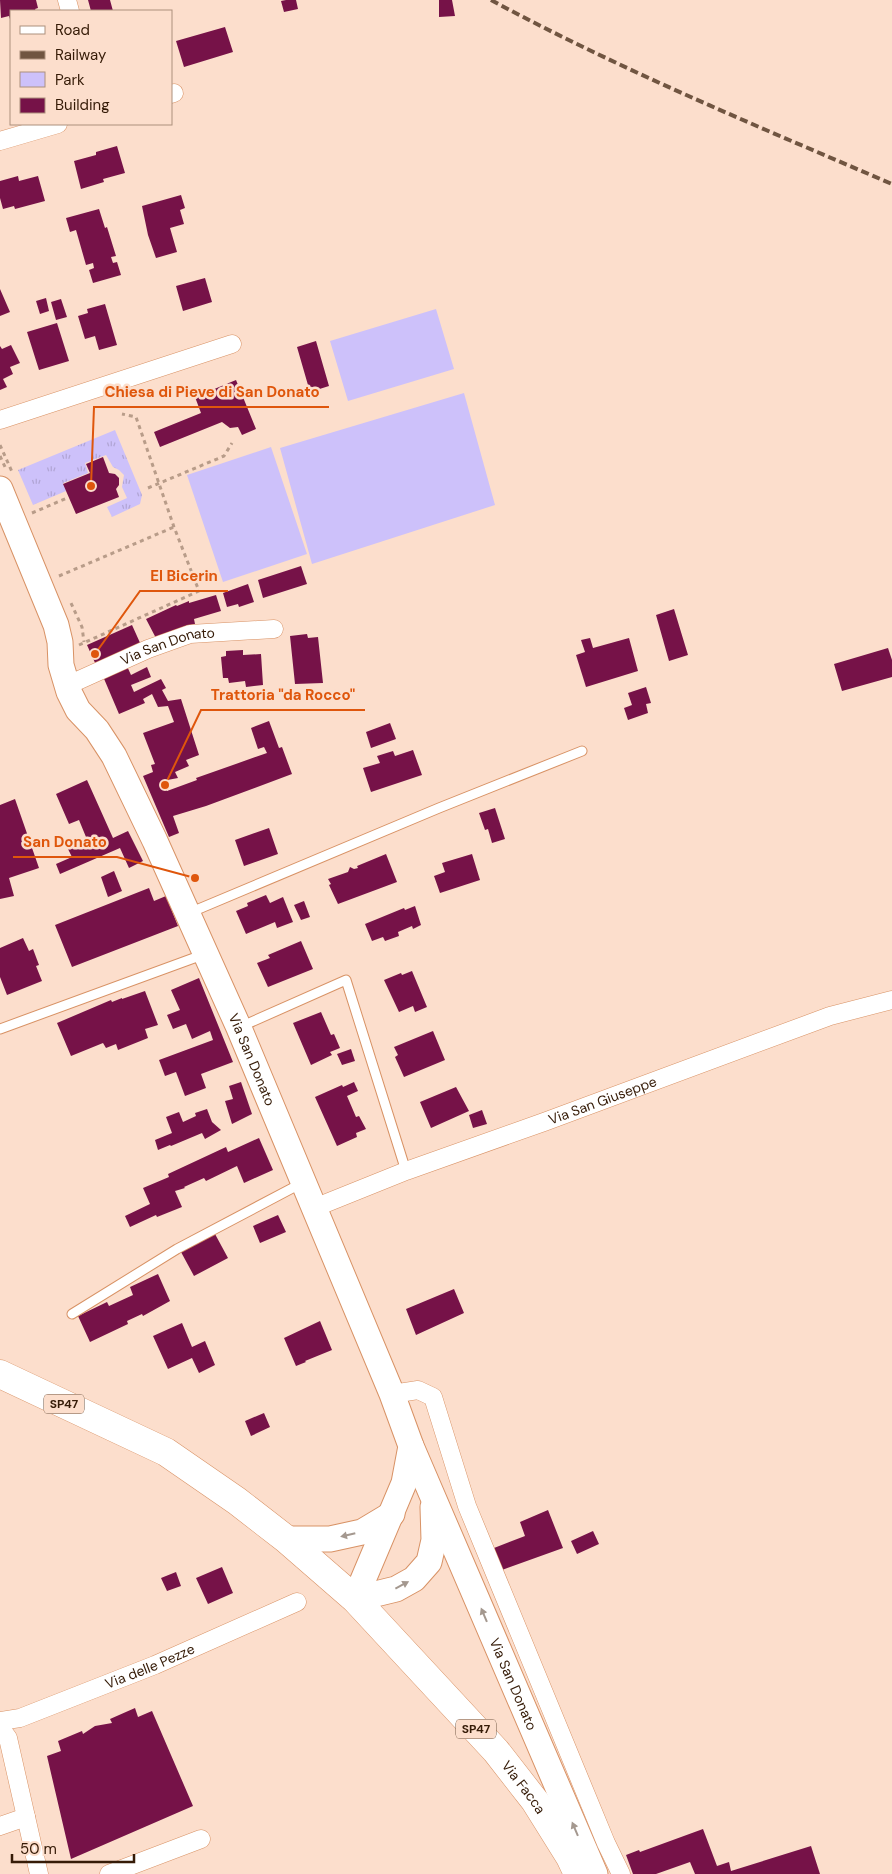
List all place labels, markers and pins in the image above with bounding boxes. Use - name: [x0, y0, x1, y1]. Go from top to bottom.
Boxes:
- callout: Chiesa di Pieve di San Donato: [94, 377, 329, 407]
- callout: El Bicerin: [140, 561, 228, 591]
- callout: Trattoria "da Rocco": [201, 680, 365, 710]
- callout: San Donato: [13, 827, 117, 857]

